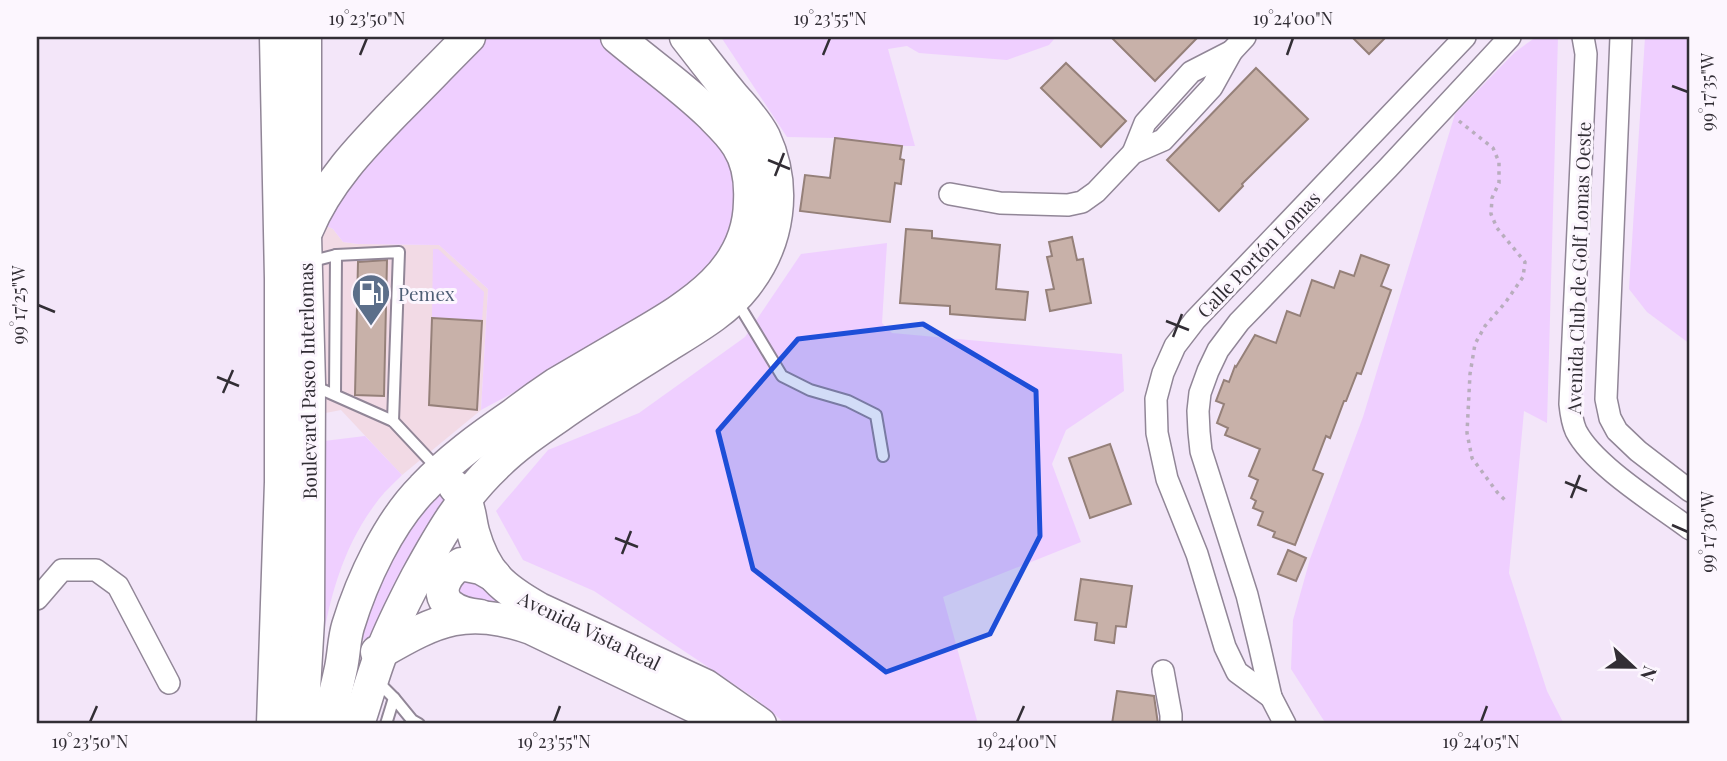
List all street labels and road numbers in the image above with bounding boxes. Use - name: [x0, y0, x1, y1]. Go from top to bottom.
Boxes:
- street label: Avenida Club de Golf Lomas Oeste: [1560, 121, 1596, 416]
- street label: Calle Portón Lomas: [1191, 185, 1325, 323]
- street label: Boulevard Paseo Interlomas: [292, 262, 322, 500]
- street label: Avenida Vista Real: [514, 584, 666, 676]

